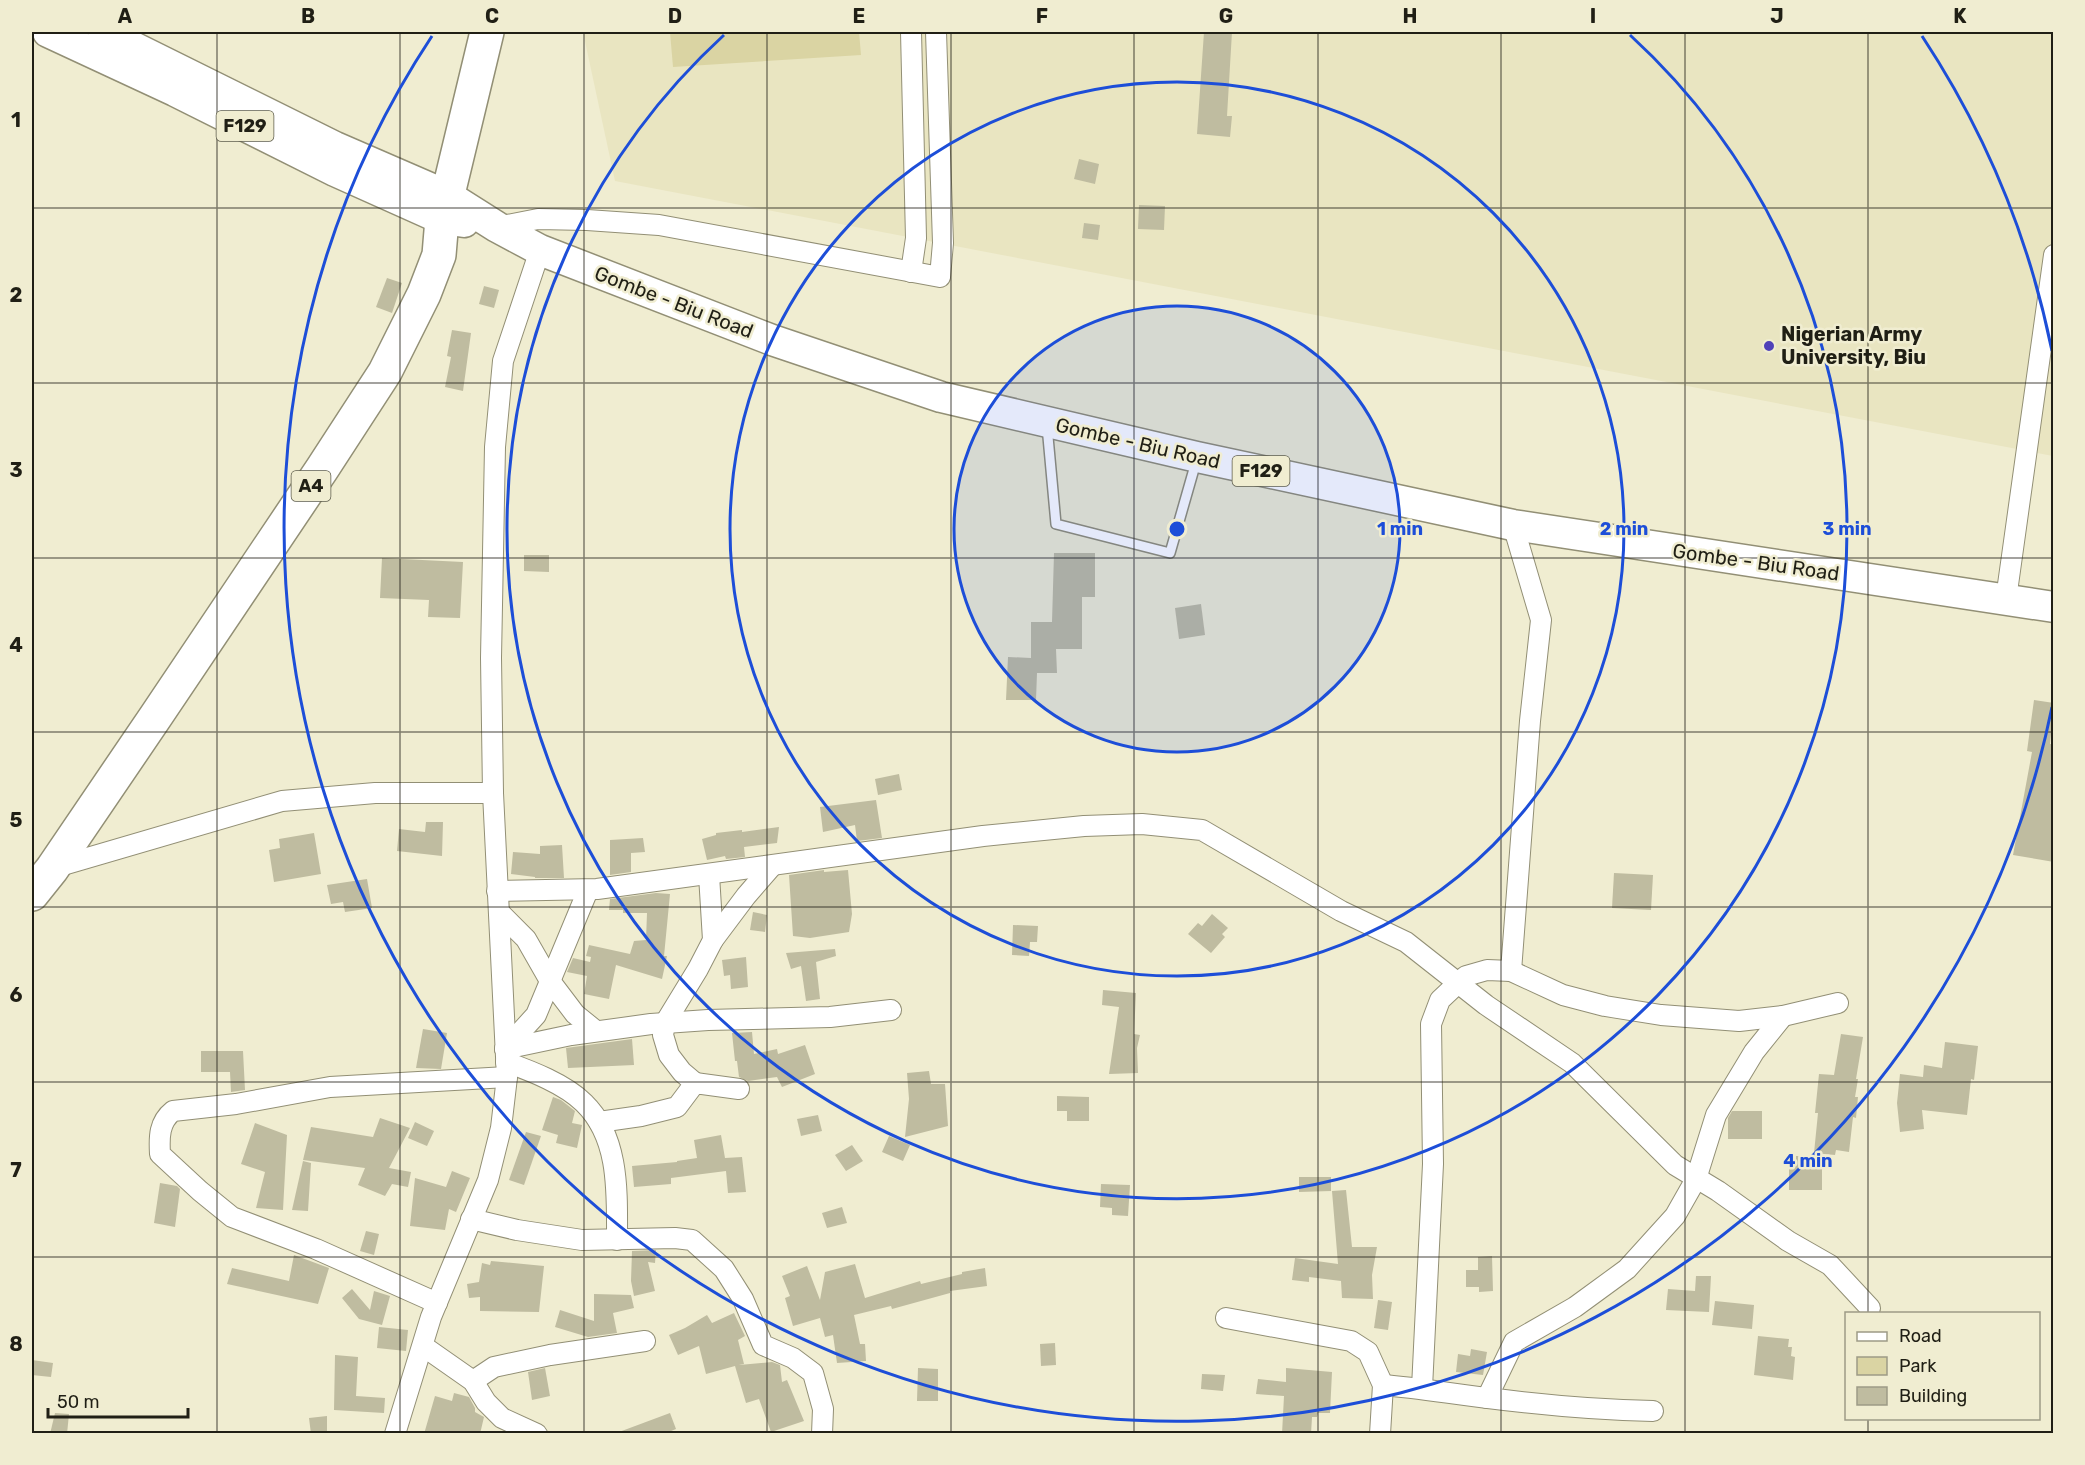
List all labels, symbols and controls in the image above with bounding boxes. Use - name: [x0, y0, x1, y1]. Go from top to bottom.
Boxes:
- text: A: [118, 4, 133, 28]
- text: B: [301, 4, 315, 28]
- text: C: [485, 4, 499, 28]
- text: D: [668, 4, 682, 28]
- text: E: [853, 4, 865, 28]
- text: F: [1036, 4, 1048, 28]
- text: G: [1219, 4, 1233, 28]
- text: H: [1403, 4, 1417, 28]
- text: I: [1590, 4, 1596, 28]
- text: J: [1770, 4, 1784, 28]
- text: K: [1953, 4, 1967, 28]
- text: 1: [11, 108, 21, 132]
- road number: F129: [216, 111, 274, 141]
- street label: Gombe - Biu Road: [591, 261, 757, 343]
- text: 2: [10, 283, 23, 307]
- place label: Nigerian Army University, Biu: [1781, 322, 1926, 369]
- marker: Nigerian Army University, Biu: [1762, 339, 1776, 353]
- street label: Gombe - Biu Road: [1053, 412, 1223, 474]
- road number: F129: [1232, 456, 1290, 486]
- text: 3: [9, 458, 23, 482]
- road number: A4: [292, 471, 330, 501]
- text: 1 min: [1377, 518, 1423, 540]
- text: 2 min: [1600, 518, 1648, 540]
- text: 3 min: [1823, 518, 1871, 540]
- centre of rings: [1167, 519, 1187, 539]
- street label: Gombe - Biu Road: [1671, 538, 1841, 586]
- text: 4: [9, 633, 23, 657]
- text: 5: [10, 808, 23, 832]
- text: 6: [9, 983, 23, 1007]
- text: 4 min: [1783, 1150, 1833, 1172]
- text: 7: [10, 1158, 22, 1182]
- legend: [1845, 1312, 2040, 1420]
- text: Road: [1899, 1325, 1942, 1347]
- text: 8: [9, 1332, 23, 1356]
- text: Park: [1899, 1355, 1937, 1377]
- scale bar: [48, 1381, 188, 1419]
- text: Building: [1899, 1385, 1967, 1407]
- text: 50 m: [57, 1391, 100, 1413]

